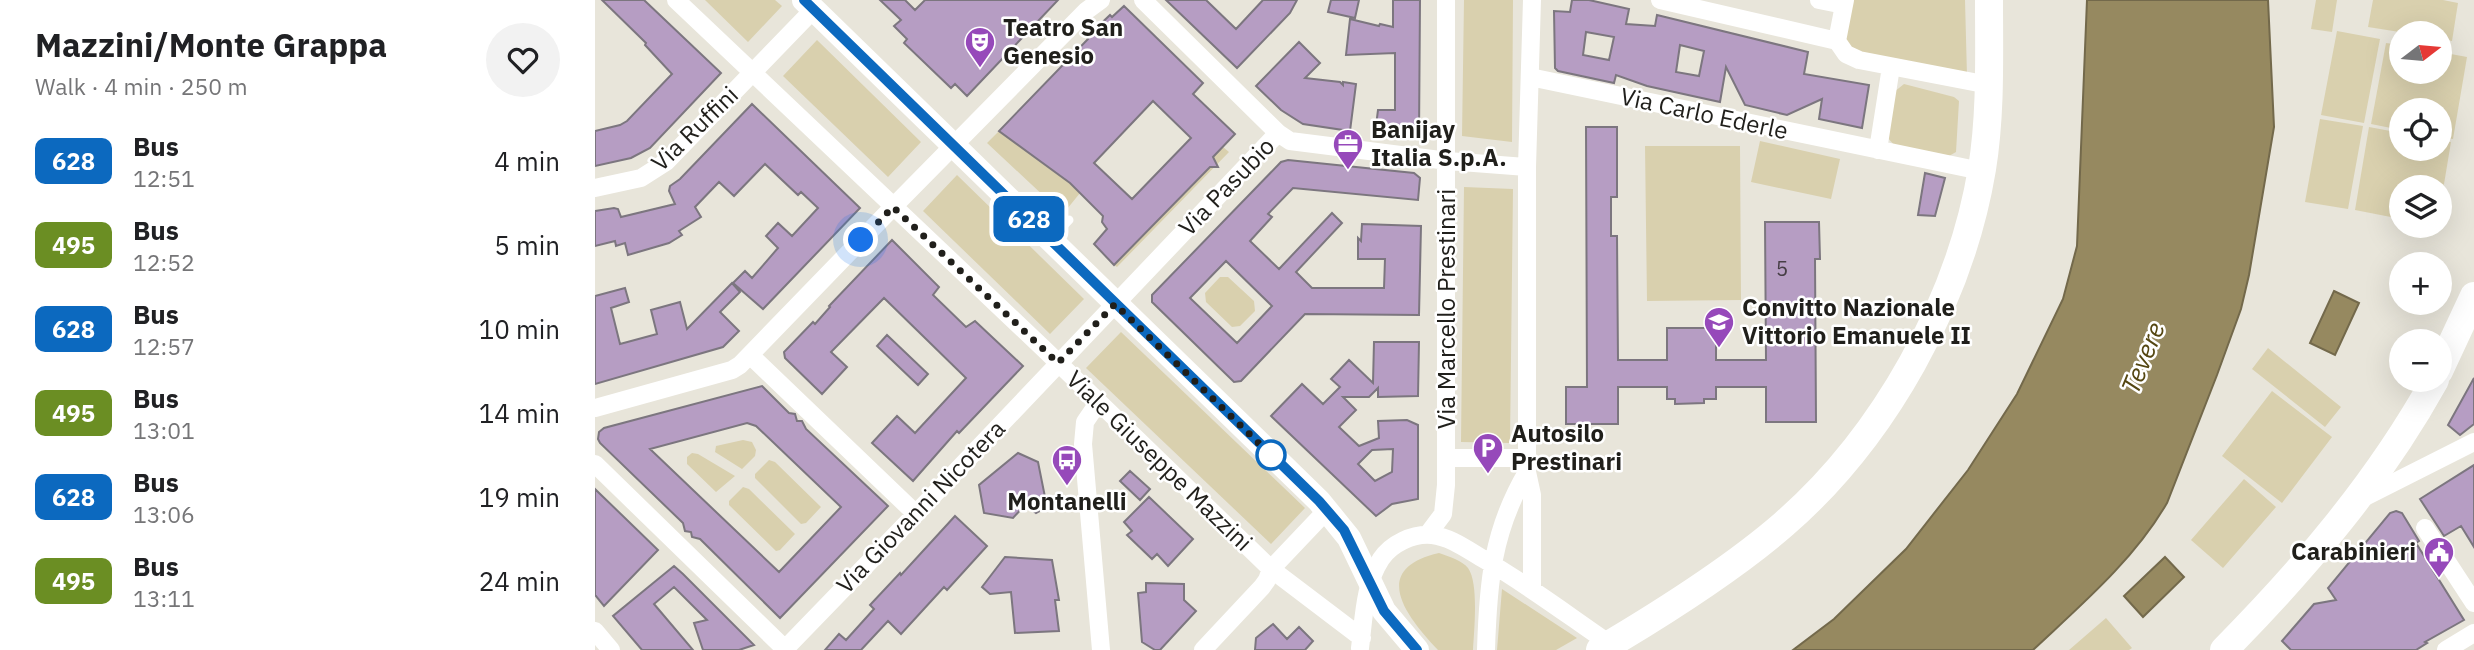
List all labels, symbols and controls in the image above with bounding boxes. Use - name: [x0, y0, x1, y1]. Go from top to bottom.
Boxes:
- place label: Teatro San Genesio: [1003, 11, 1123, 71]
- north arrow: [2389, 21, 2452, 84]
- map controls: [2389, 21, 2452, 392]
- text: Mazzini/Monte Grappa: [35, 23, 387, 66]
- button: heart: [486, 23, 560, 97]
- theatre icon: Teatro San Genesio: [963, 25, 997, 69]
- text: Walk · 4 min · 250 m: [35, 71, 248, 101]
- street label: Via Ruffini: [644, 79, 745, 178]
- street label: Via Carlo Ederle: [1617, 80, 1791, 146]
- button: locate: [2389, 98, 2452, 161]
- place label: Banijay Italia S.p.A.: [1371, 113, 1507, 173]
- office icon: Banijay Italia S.p.A.: [1331, 127, 1365, 171]
- text: Bus: [133, 129, 179, 163]
- street label: Via Pasubio: [1171, 130, 1281, 242]
- text: 4 min: [494, 144, 560, 178]
- text: 628: [52, 145, 95, 177]
- text: 12:51: [133, 163, 195, 193]
- button: layers: [2389, 175, 2452, 238]
- street label: Via Marcello Prestinari: [1430, 189, 1462, 429]
- line badge: 628: [989, 196, 1069, 242]
- text: 628: [1007, 203, 1051, 235]
- text: Bus: [133, 213, 179, 247]
- your location: [843, 222, 878, 257]
- text: 5 min: [494, 228, 560, 262]
- text: 495: [52, 229, 95, 261]
- text: 12:52: [133, 247, 195, 277]
- button: +: [2389, 252, 2452, 315]
- house number: 5: [1776, 254, 1788, 282]
- place label: Convitto Nazionale Vittorio Emanuele II: [1742, 291, 1971, 351]
- text: Bus: [133, 297, 179, 331]
- school or university icon: Convitto Nazionale Vittorio Emanuele II: [1702, 305, 1736, 349]
- text: 10 min: [479, 312, 560, 346]
- text: 628: [52, 313, 95, 345]
- water label: Tevere: [2112, 317, 2172, 398]
- button: −: [2389, 329, 2452, 392]
- text: 12:57: [133, 331, 195, 361]
- street label: Viale Giuseppe Mazzini: [1060, 363, 1260, 558]
- text: Bus: [133, 381, 179, 415]
- text: 14 min: [479, 396, 560, 430]
- text: 495: [52, 397, 95, 429]
- street label: Via Giovanni Nicotera: [829, 412, 1012, 600]
- text: 13:01: [133, 415, 195, 445]
- place label: Autosilo Prestinari: [1511, 417, 1622, 477]
- parking icon: Autosilo Prestinari: [1471, 431, 1505, 475]
- unlabelled marker: [1256, 440, 1286, 470]
- bus stop icon: Montanelli: [1050, 443, 1084, 487]
- text: Bus: [133, 465, 179, 499]
- text: 19 min: [479, 480, 560, 514]
- text: 628: [52, 481, 95, 513]
- place label: Montanelli: [1007, 485, 1127, 517]
- text: 13:06: [133, 499, 195, 529]
- place label: Carabinieri: [2291, 535, 2416, 567]
- public building icon: Carabinieri: [2422, 535, 2456, 579]
- text: Bus: [133, 549, 179, 583]
- text: 24 min: [479, 564, 560, 598]
- text: 495: [52, 565, 95, 597]
- text: 13:11: [133, 583, 195, 613]

